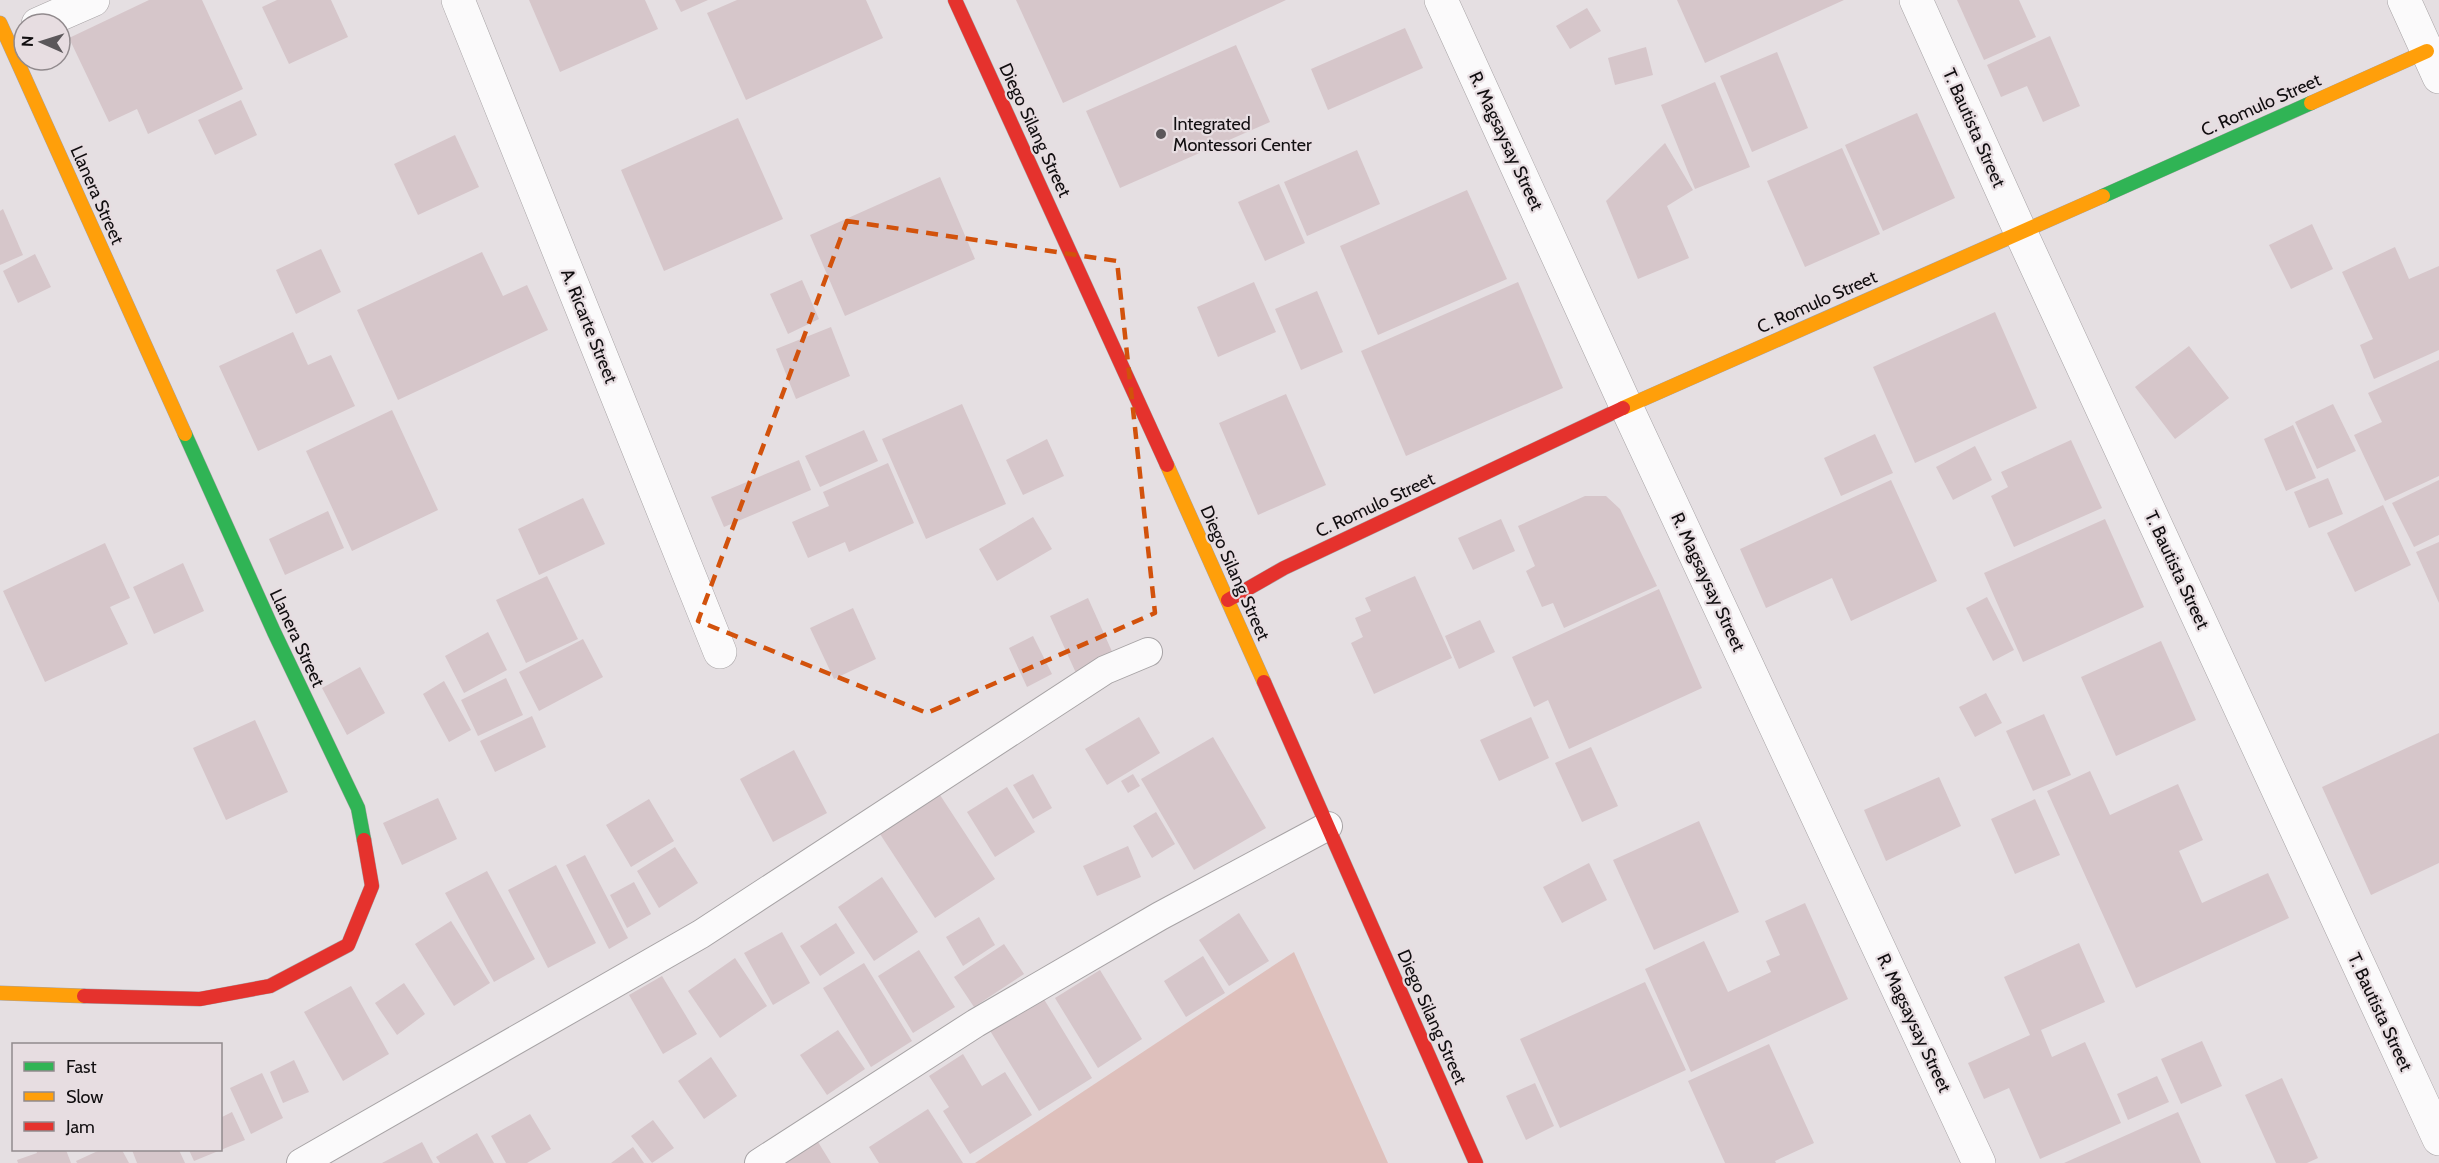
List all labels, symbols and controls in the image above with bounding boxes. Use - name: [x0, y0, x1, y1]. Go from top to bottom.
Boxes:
- north arrow: [12, 12, 72, 72]
- text: N: [18, 35, 37, 47]
- street label: Diego Silang Street: [994, 59, 1076, 201]
- street label: T. Bautista Street: [1938, 65, 2010, 191]
- street label: R. Magsaysay Street: [1464, 68, 1548, 214]
- street label: C. Romulo Street: [2198, 69, 2324, 141]
- place label: Integrated Montessori Center: [1173, 113, 1312, 156]
- marker: Integrated Montessori Center: [1154, 127, 1168, 141]
- street label: Llanera Street: [65, 142, 129, 248]
- street label: A. Ricarte Street: [556, 266, 622, 386]
- street label: C. Romulo Street: [1754, 266, 1880, 338]
- street label: C. Romulo Street: [1312, 468, 1438, 542]
- street label: Diego Silang Street: [1195, 502, 1275, 644]
- street label: T. Bautista Street: [2140, 507, 2214, 633]
- street label: R. Magsaysay Street: [1666, 509, 1750, 655]
- street label: Llanera Street: [265, 585, 329, 691]
- street label: Diego Silang Street: [1392, 946, 1472, 1088]
- street label: T. Bautista Street: [2343, 949, 2417, 1075]
- street label: R. Magsaysay Street: [1872, 950, 1956, 1096]
- legend: [12, 1043, 222, 1151]
- text: Fast: [66, 1056, 97, 1078]
- text: Slow: [66, 1086, 103, 1108]
- text: Jam: [65, 1116, 95, 1138]

